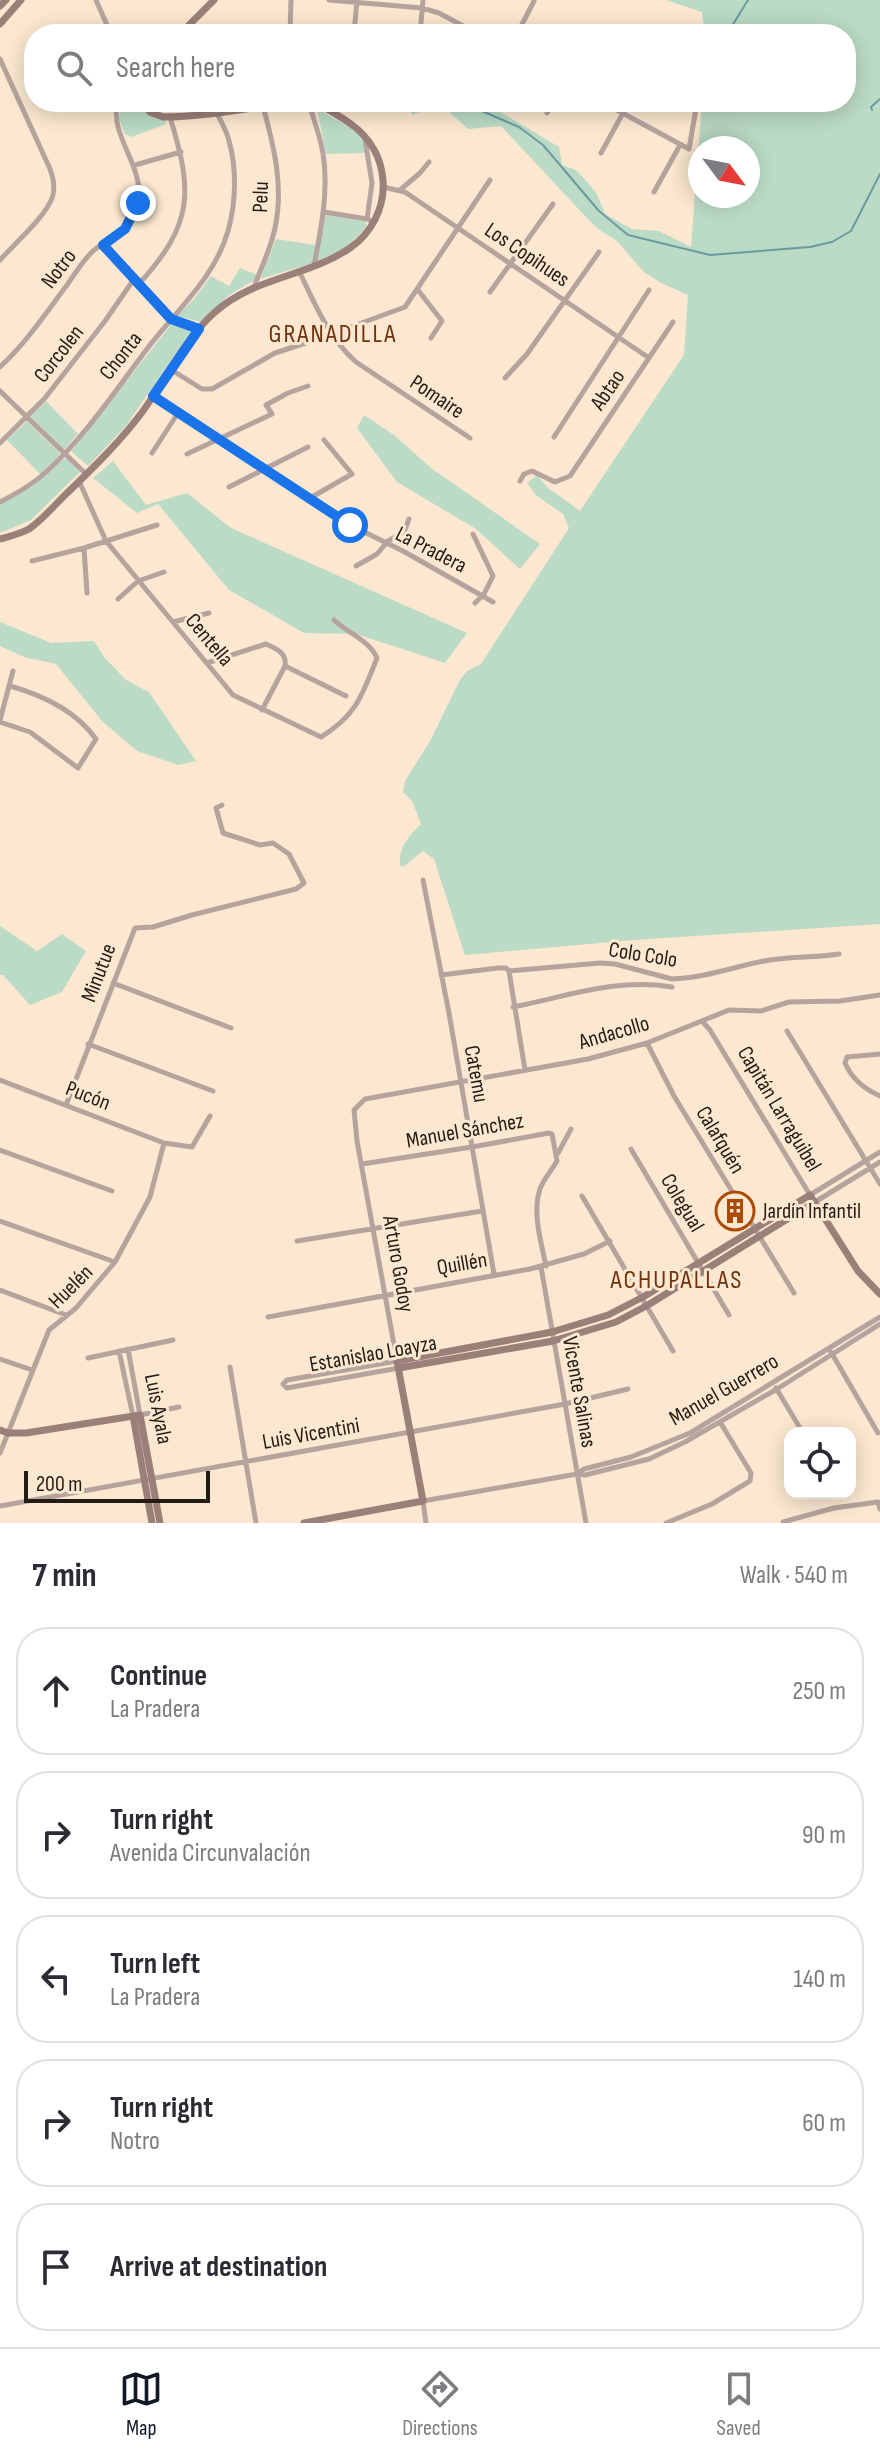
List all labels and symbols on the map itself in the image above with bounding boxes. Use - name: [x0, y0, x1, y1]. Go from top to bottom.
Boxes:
- north arrow: [688, 136, 760, 208]
- street label: Pelu: [247, 181, 275, 213]
- route end: [120, 185, 156, 221]
- street label: Los Copihues: [479, 217, 575, 293]
- street label: Notro: [36, 244, 82, 294]
- district label: GRANADILLA: [268, 319, 398, 350]
- street label: Corcolen: [28, 320, 90, 388]
- street label: Chonta: [94, 326, 148, 386]
- street label: Abtao: [584, 365, 631, 416]
- street label: Pomaire: [405, 369, 469, 425]
- route start: [332, 507, 368, 543]
- street label: La Pradera: [391, 521, 471, 579]
- street label: Centella: [179, 608, 239, 672]
- street label: Colo Colo: [607, 936, 679, 974]
- street label: Minutue: [76, 940, 122, 1006]
- street label: Andacollo: [575, 1010, 652, 1056]
- street label: Capitán Larraguibel: [731, 1041, 827, 1177]
- street label: Catemu: [458, 1043, 494, 1105]
- street label: Pucón: [62, 1075, 114, 1117]
- street label: Calafquén: [689, 1101, 751, 1179]
- street label: Manuel Sánchez: [404, 1107, 526, 1155]
- street label: Colegual: [654, 1169, 710, 1237]
- building icon: Jardín Infantil: [714, 1190, 756, 1232]
- place label: Jardín Infantil: [762, 1198, 861, 1225]
- street label: Arturo Godoy: [376, 1213, 420, 1315]
- street label: Quillén: [435, 1246, 489, 1282]
- street label: Huelén: [43, 1259, 99, 1315]
- district label: ACHUPALLAS: [610, 1265, 743, 1296]
- street label: Estanislao Loayza: [307, 1330, 439, 1378]
- street label: Vicente Salinas: [556, 1334, 602, 1450]
- street label: Manuel Guerrero: [664, 1348, 784, 1432]
- street label: Luis Ayala: [138, 1371, 178, 1447]
- street label: Luis Vicentini: [260, 1412, 362, 1456]
- scale bar: [24, 1467, 210, 1503]

